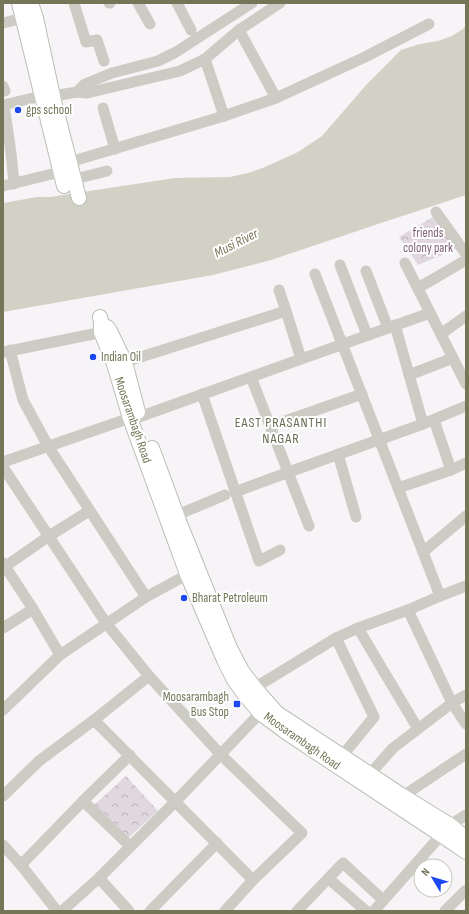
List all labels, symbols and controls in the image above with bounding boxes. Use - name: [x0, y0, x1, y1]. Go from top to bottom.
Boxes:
- place label: gps school: [26, 102, 72, 118]
- marker: gps school: [13, 105, 23, 115]
- water label: Musi River: [211, 224, 262, 261]
- park label: friends colony park: [403, 225, 453, 256]
- place label: Indian Oil: [101, 349, 141, 365]
- marker: Indian Oil: [88, 352, 98, 362]
- street label: Moosarambagh Road: [111, 375, 155, 465]
- district label: EAST PRASANTHI NAGAR: [235, 414, 327, 447]
- place label: Bharat Petroleum: [192, 590, 268, 606]
- marker: Bharat Petroleum: [179, 593, 189, 603]
- place label: Moosarambagh Bus Stop: [163, 689, 229, 720]
- marker: Moosarambagh Bus Stop: [232, 699, 242, 709]
- street label: Moosarambagh Road: [261, 709, 343, 773]
- north arrow: [413, 858, 453, 898]
- text: N: [419, 866, 433, 878]

